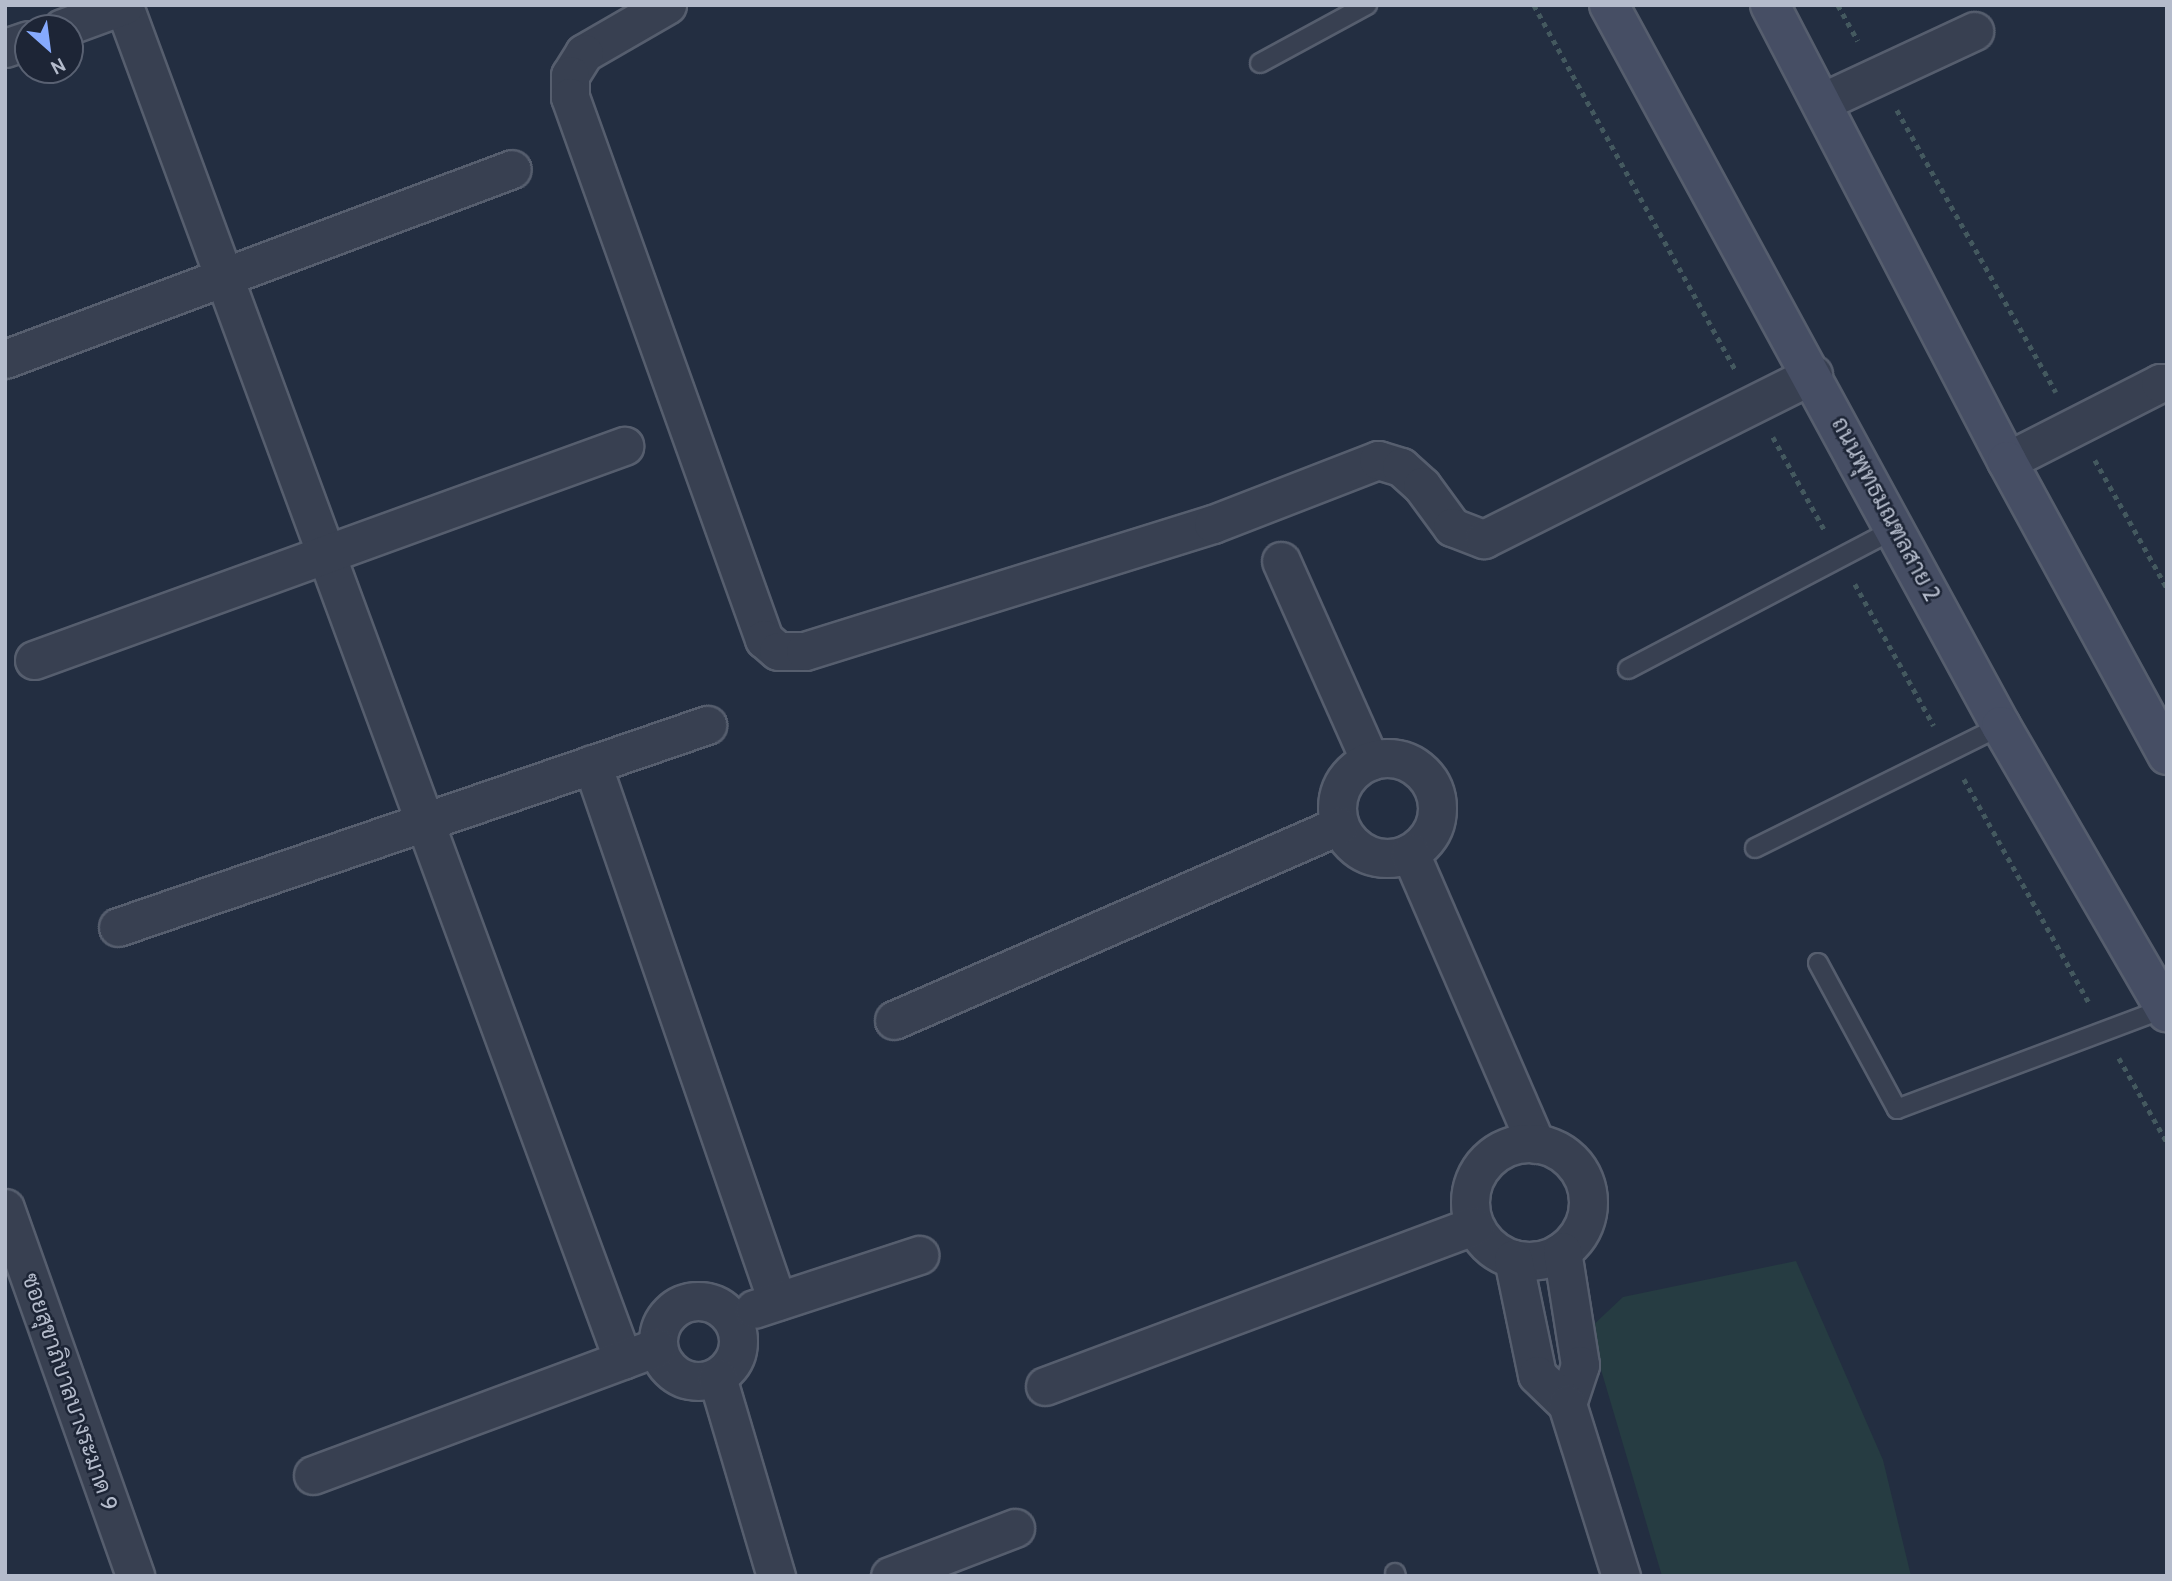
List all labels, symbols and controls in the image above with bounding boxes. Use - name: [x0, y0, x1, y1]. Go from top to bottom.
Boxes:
- north arrow: [14, 14, 84, 84]
- text: N: [47, 53, 69, 80]
- street label: ถนนพุทธมณฑลสาย 2: [1826, 412, 1946, 606]
- street label: ซอยสุขาภิบาลบางระมาด 9: [16, 1270, 124, 1514]

